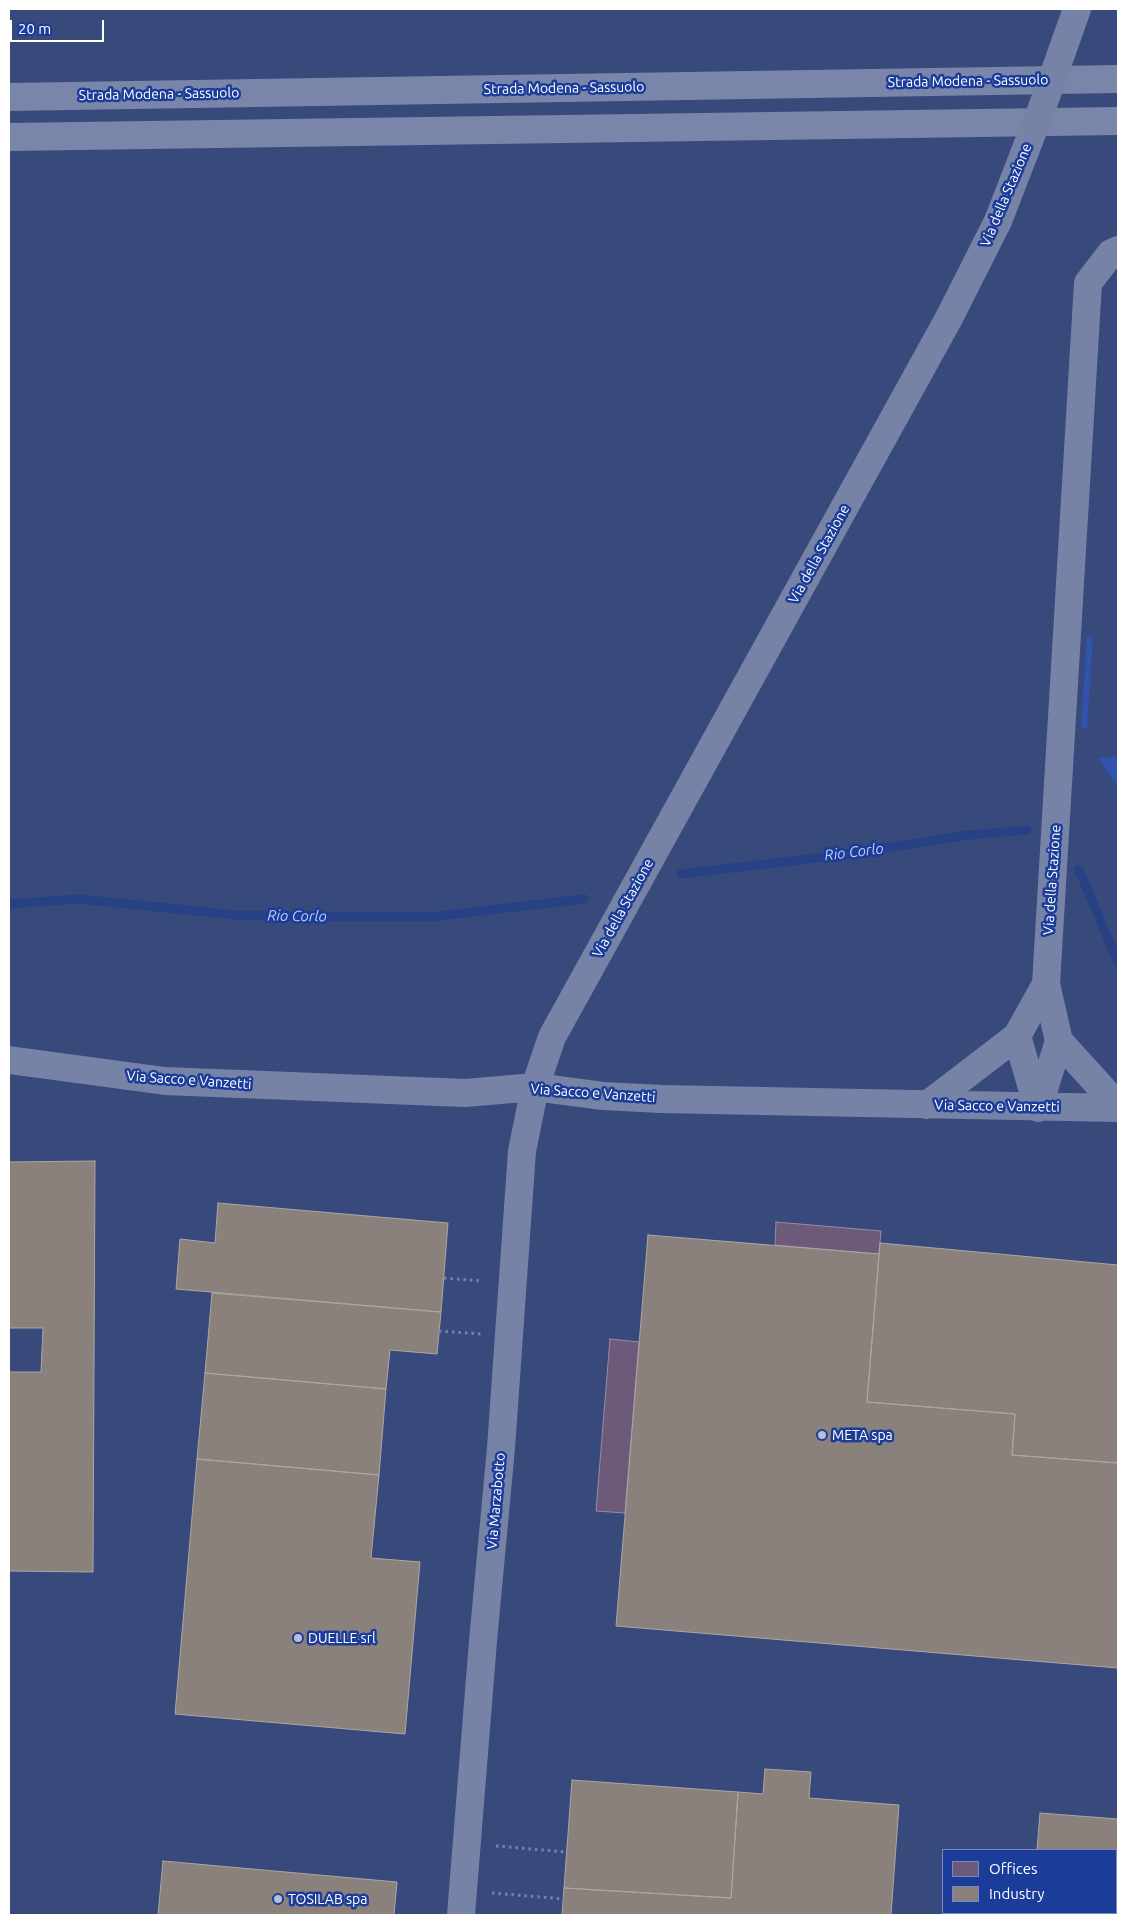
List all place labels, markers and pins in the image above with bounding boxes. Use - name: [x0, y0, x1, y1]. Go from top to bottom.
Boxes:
- place label: META spa: [832, 1427, 893, 1443]
- marker: META spa: [816, 1429, 828, 1441]
- place label: DUELLE srl: [308, 1630, 376, 1646]
- marker: DUELLE srl: [292, 1632, 304, 1644]
- place label: TOSILAB spa: [288, 1891, 368, 1907]
- marker: TOSILAB spa: [272, 1893, 284, 1905]

